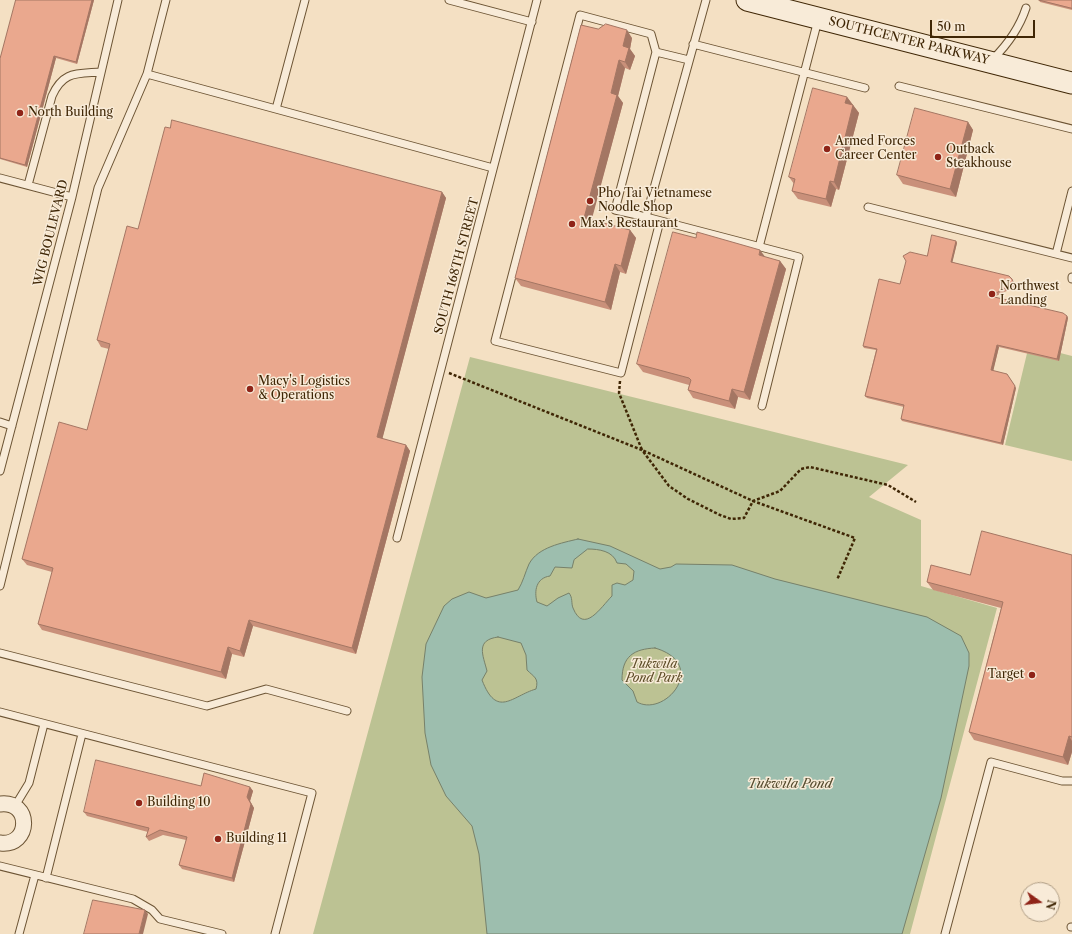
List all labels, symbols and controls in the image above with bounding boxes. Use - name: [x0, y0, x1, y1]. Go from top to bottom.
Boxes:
- scale bar: [932, 12, 1037, 38]
- street label: SOUTHCENTER PARKWAY: [827, 14, 991, 68]
- text: 50 m: [937, 19, 966, 34]
- place label: North Building: [28, 106, 113, 120]
- marker: North Building: [15, 108, 25, 118]
- place label: Armed Forces Career Center: [835, 135, 917, 163]
- place label: Outback Steakhouse: [946, 143, 1012, 171]
- marker: Armed Forces Career Center: [822, 144, 832, 154]
- marker: Outback Steakhouse: [933, 152, 943, 162]
- street label: WIG BOULEVARD: [31, 178, 71, 288]
- place label: Pho Tai Vietnamese Noodle Shop: [598, 187, 712, 215]
- street label: SOUTH 168TH STREET: [432, 196, 482, 336]
- marker: Pho Tai Vietnamese Noodle Shop: [585, 196, 595, 206]
- place label: Max's Restaurant: [580, 217, 678, 231]
- marker: Max's Restaurant: [567, 219, 577, 229]
- place label: Northwest Landing: [1000, 280, 1059, 308]
- marker: Northwest Landing: [987, 289, 997, 299]
- place label: Macy's Logistics & Operations: [258, 375, 350, 403]
- marker: Macy's Logistics & Operations: [245, 384, 255, 394]
- park label: Tukwila Pond Park: [625, 658, 683, 686]
- place label: Target: [988, 668, 1024, 682]
- marker: Target: [1027, 670, 1037, 680]
- water label: Tukwila Pond: [748, 776, 832, 792]
- place label: Building 10: [147, 796, 211, 810]
- marker: Building 10: [134, 798, 144, 808]
- place label: Building 11: [226, 832, 287, 846]
- marker: Building 11: [213, 834, 223, 844]
- north arrow: [1020, 882, 1060, 922]
- text: N: [1043, 898, 1059, 911]

